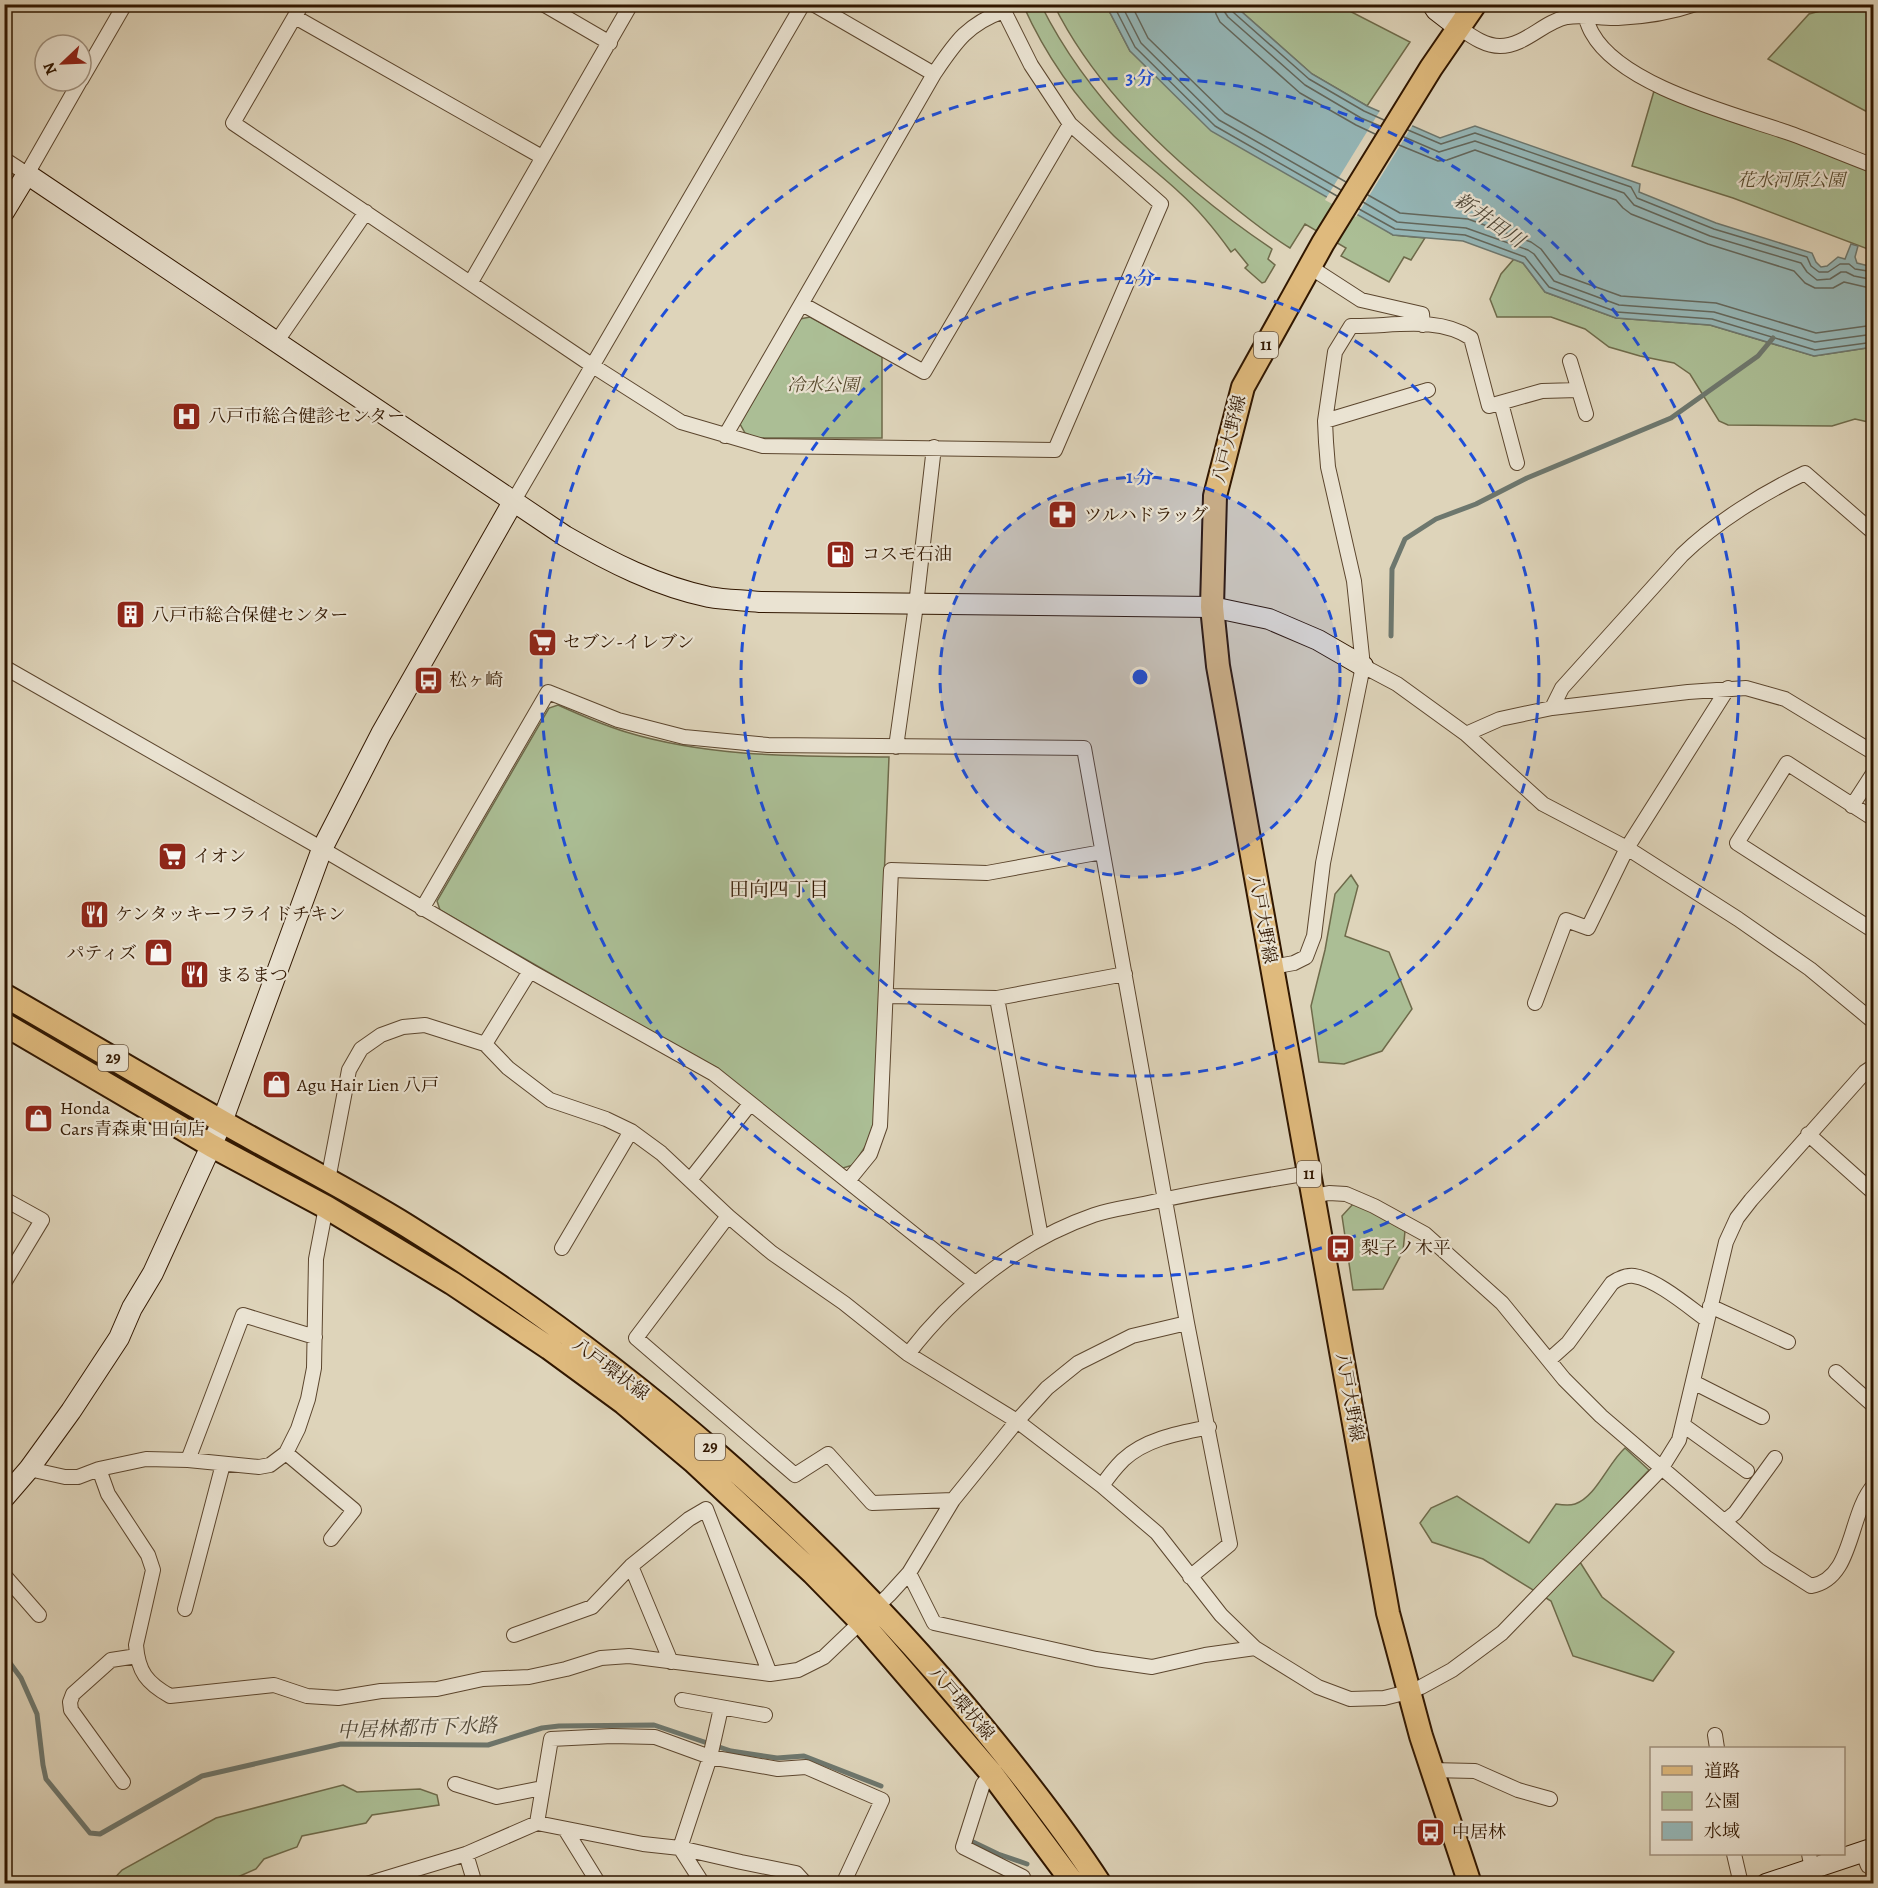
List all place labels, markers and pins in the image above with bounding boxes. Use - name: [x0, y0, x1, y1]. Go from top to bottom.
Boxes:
- hospital icon: 八戸市総合健診センター: [171, 400, 203, 432]
- place label: 八戸市総合健診センター: [208, 404, 405, 428]
- pharmacy icon: ツルハドラッグ: [1047, 499, 1079, 531]
- place label: ツルハドラッグ: [1084, 503, 1208, 527]
- fuel station icon: コスモ石油: [825, 538, 857, 570]
- place label: コスモ石油: [862, 542, 952, 566]
- building icon: 八戸市総合保健センター: [114, 599, 146, 631]
- place label: 八戸市総合保健センター: [151, 603, 348, 627]
- supermarket icon: セブン-イレブン: [526, 626, 558, 658]
- place label: セブン-イレブン: [563, 630, 694, 654]
- bus stop icon: 松ヶ崎: [412, 664, 444, 696]
- centre of rings: [1130, 667, 1150, 687]
- place label: 松ヶ崎: [449, 668, 503, 692]
- supermarket icon: イオン: [156, 840, 188, 872]
- place label: イオン: [193, 844, 246, 868]
- restaurant icon: ケンタッキーフライドチキン: [78, 898, 110, 930]
- place label: ケンタッキーフライドチキン: [115, 902, 346, 926]
- shop icon: パティズ: [142, 937, 174, 969]
- place label: パティズ: [66, 941, 137, 965]
- restaurant icon: まるまつ: [179, 959, 211, 991]
- place label: まるまつ: [216, 963, 288, 987]
- shop icon: Agu Hair Lien 八戸: [260, 1069, 292, 1101]
- place label: Agu Hair Lien 八戸: [296, 1073, 439, 1097]
- place label: Honda Cars青森東 田向店: [60, 1096, 205, 1141]
- shop icon: Honda Cars青森東 田向店: [23, 1102, 55, 1134]
- bus stop icon: 梨子ノ木平: [1324, 1232, 1356, 1264]
- place label: 梨子ノ木平: [1361, 1236, 1451, 1260]
- bus stop icon: 中居林: [1415, 1816, 1447, 1848]
- place label: 中居林: [1452, 1820, 1506, 1844]

